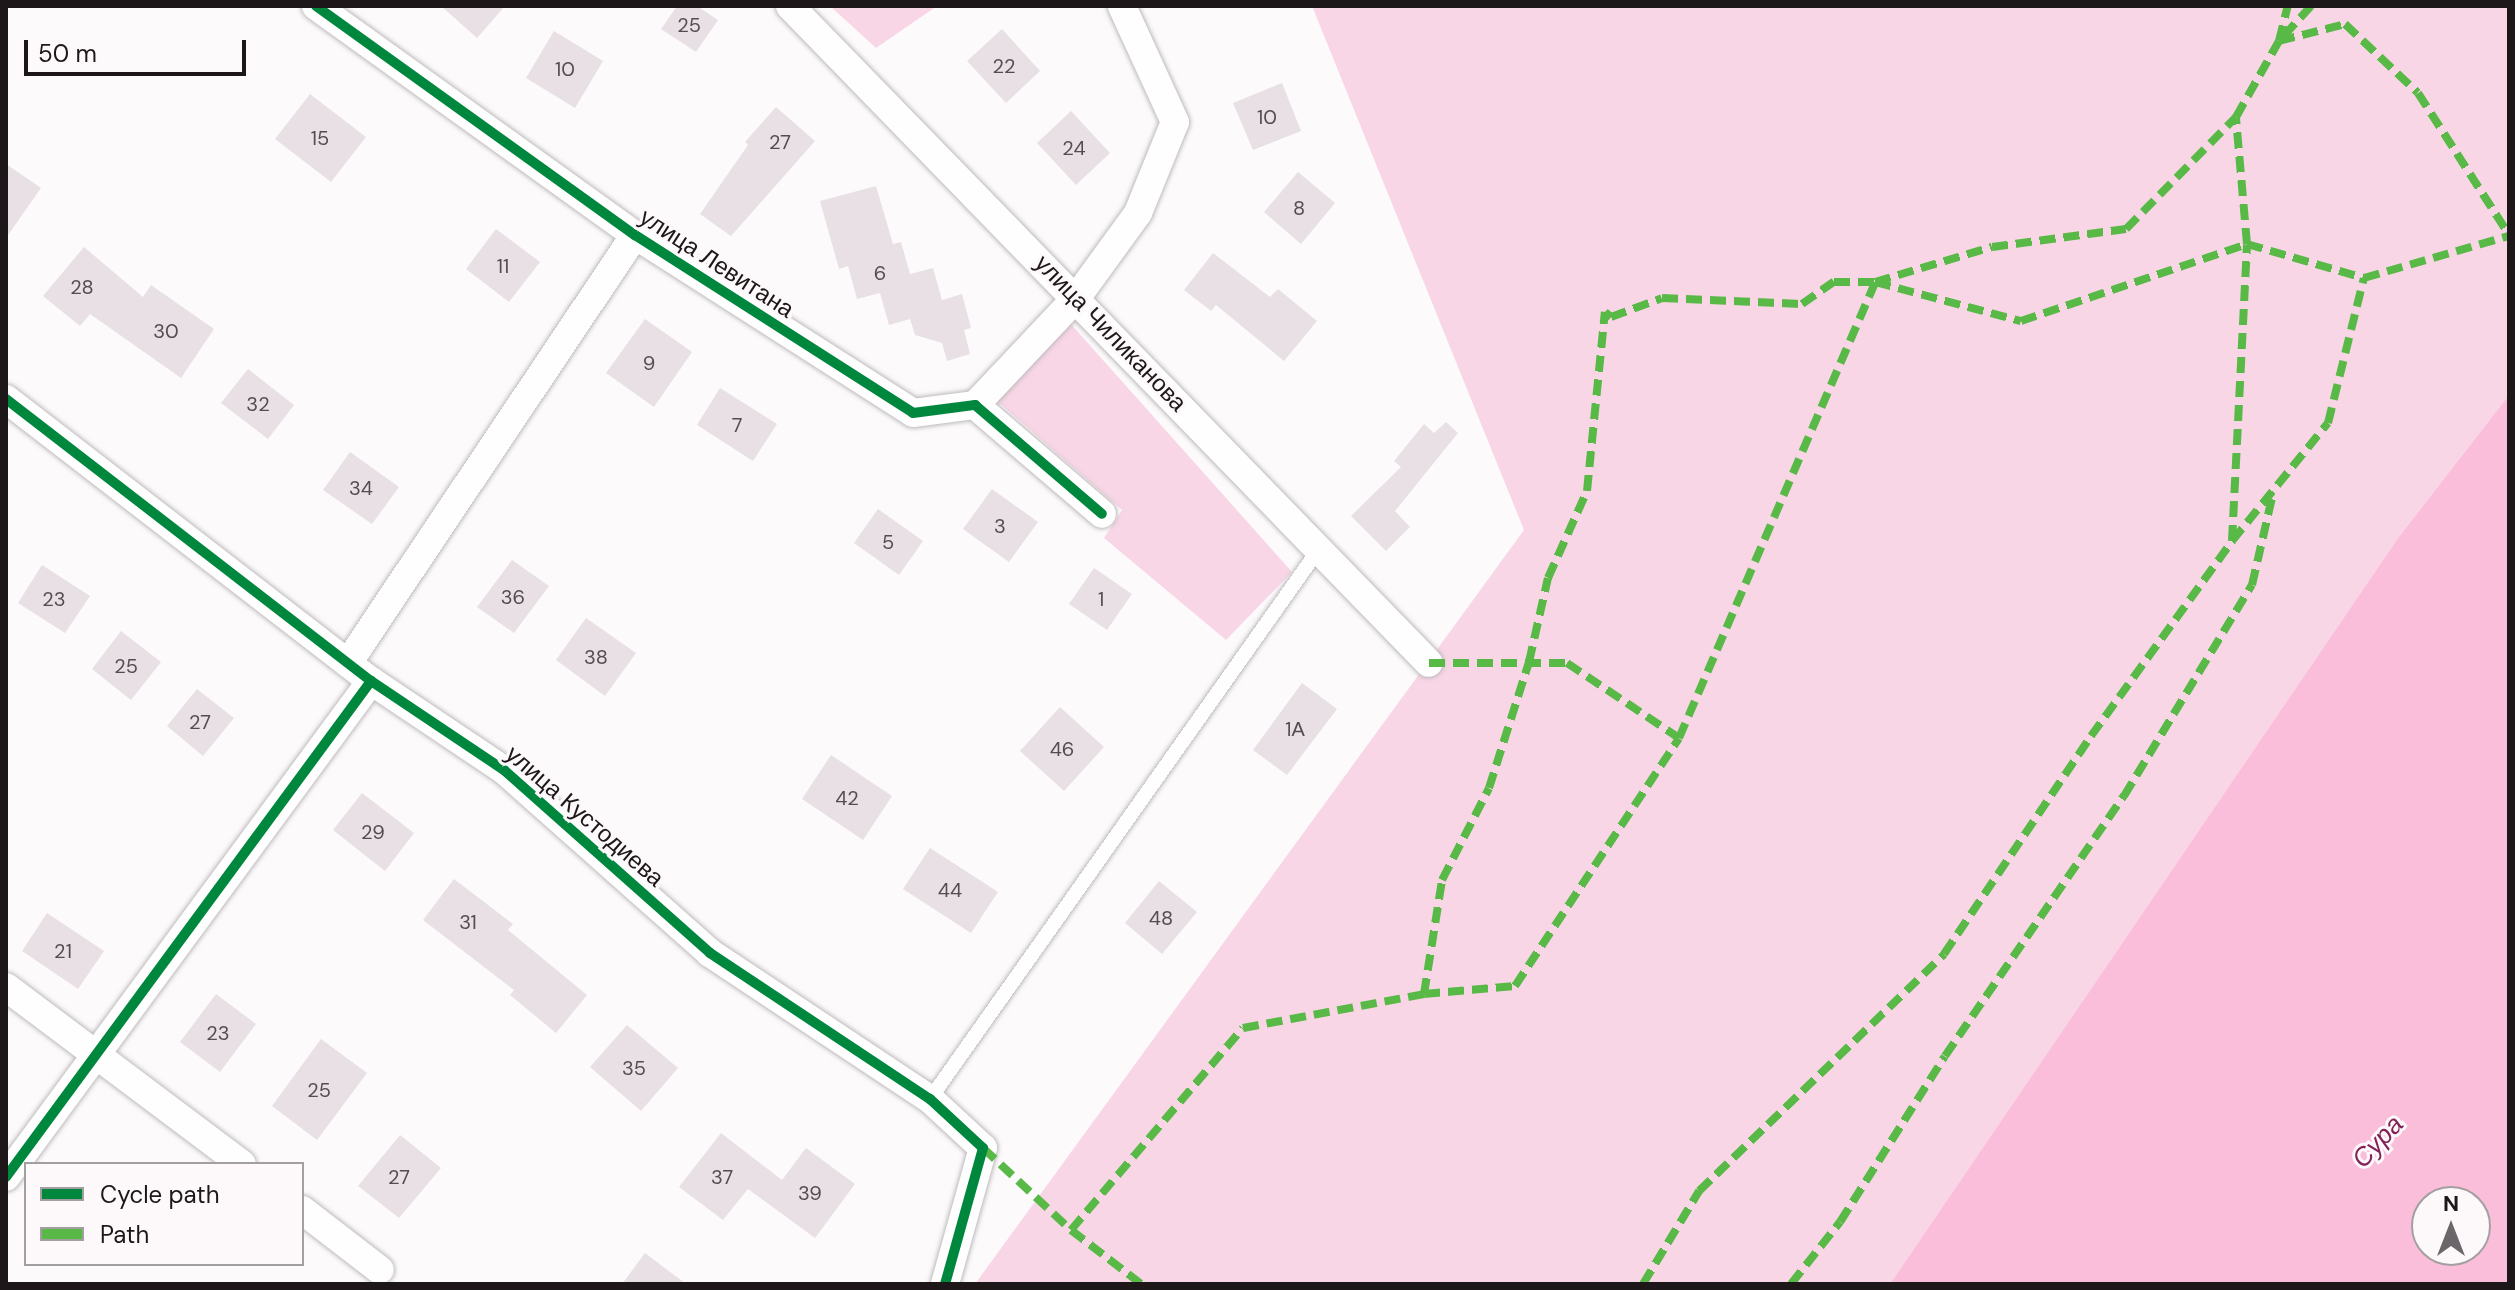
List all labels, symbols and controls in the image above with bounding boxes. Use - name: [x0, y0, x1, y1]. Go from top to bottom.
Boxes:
- house number: 25: [677, 13, 701, 37]
- scale bar: [28, 24, 250, 74]
- text: 50 m: [38, 38, 97, 69]
- house number: 22: [992, 54, 1016, 78]
- house number: 10: [555, 57, 575, 81]
- house number: 10: [1257, 105, 1277, 129]
- house number: 15: [311, 126, 329, 150]
- house number: 27: [769, 130, 791, 154]
- house number: 24: [1062, 136, 1086, 160]
- house number: 8: [1293, 196, 1305, 220]
- street label: улица Левитана: [634, 202, 800, 324]
- street label: улица Чиликанова: [1029, 249, 1193, 417]
- house number: 11: [497, 254, 509, 278]
- house number: 6: [874, 261, 886, 285]
- house number: 28: [70, 275, 94, 299]
- house number: 30: [153, 319, 179, 343]
- house number: 9: [643, 351, 655, 375]
- house number: 32: [246, 392, 270, 416]
- house number: 7: [732, 413, 742, 437]
- house number: 34: [349, 476, 373, 500]
- house number: 3: [994, 514, 1006, 538]
- house number: 5: [882, 530, 894, 554]
- house number: 36: [501, 585, 525, 609]
- house number: 23: [42, 587, 66, 611]
- house number: 1: [1098, 587, 1104, 611]
- house number: 38: [584, 645, 608, 669]
- house number: 25: [114, 654, 138, 678]
- house number: 27: [189, 710, 211, 734]
- house number: 1А: [1285, 717, 1305, 741]
- house number: 46: [1050, 737, 1074, 761]
- street label: улица Кустодиева: [500, 739, 670, 893]
- house number: 42: [835, 786, 859, 810]
- house number: 29: [361, 820, 385, 844]
- house number: 44: [938, 878, 962, 902]
- house number: 48: [1149, 906, 1173, 930]
- house number: 31: [459, 910, 477, 934]
- house number: 21: [54, 939, 72, 963]
- house number: 23: [206, 1021, 230, 1045]
- house number: 35: [622, 1056, 646, 1080]
- house number: 25: [307, 1078, 331, 1102]
- water label: Сура: [2346, 1109, 2410, 1175]
- legend: [24, 1162, 304, 1266]
- house number: 27: [388, 1165, 410, 1189]
- house number: 37: [711, 1165, 733, 1189]
- text: Cycle path: [100, 1179, 219, 1210]
- house number: 39: [798, 1181, 822, 1205]
- north arrow: [2411, 1186, 2491, 1266]
- text: N: [2443, 1189, 2459, 1218]
- text: Path: [100, 1219, 149, 1250]

